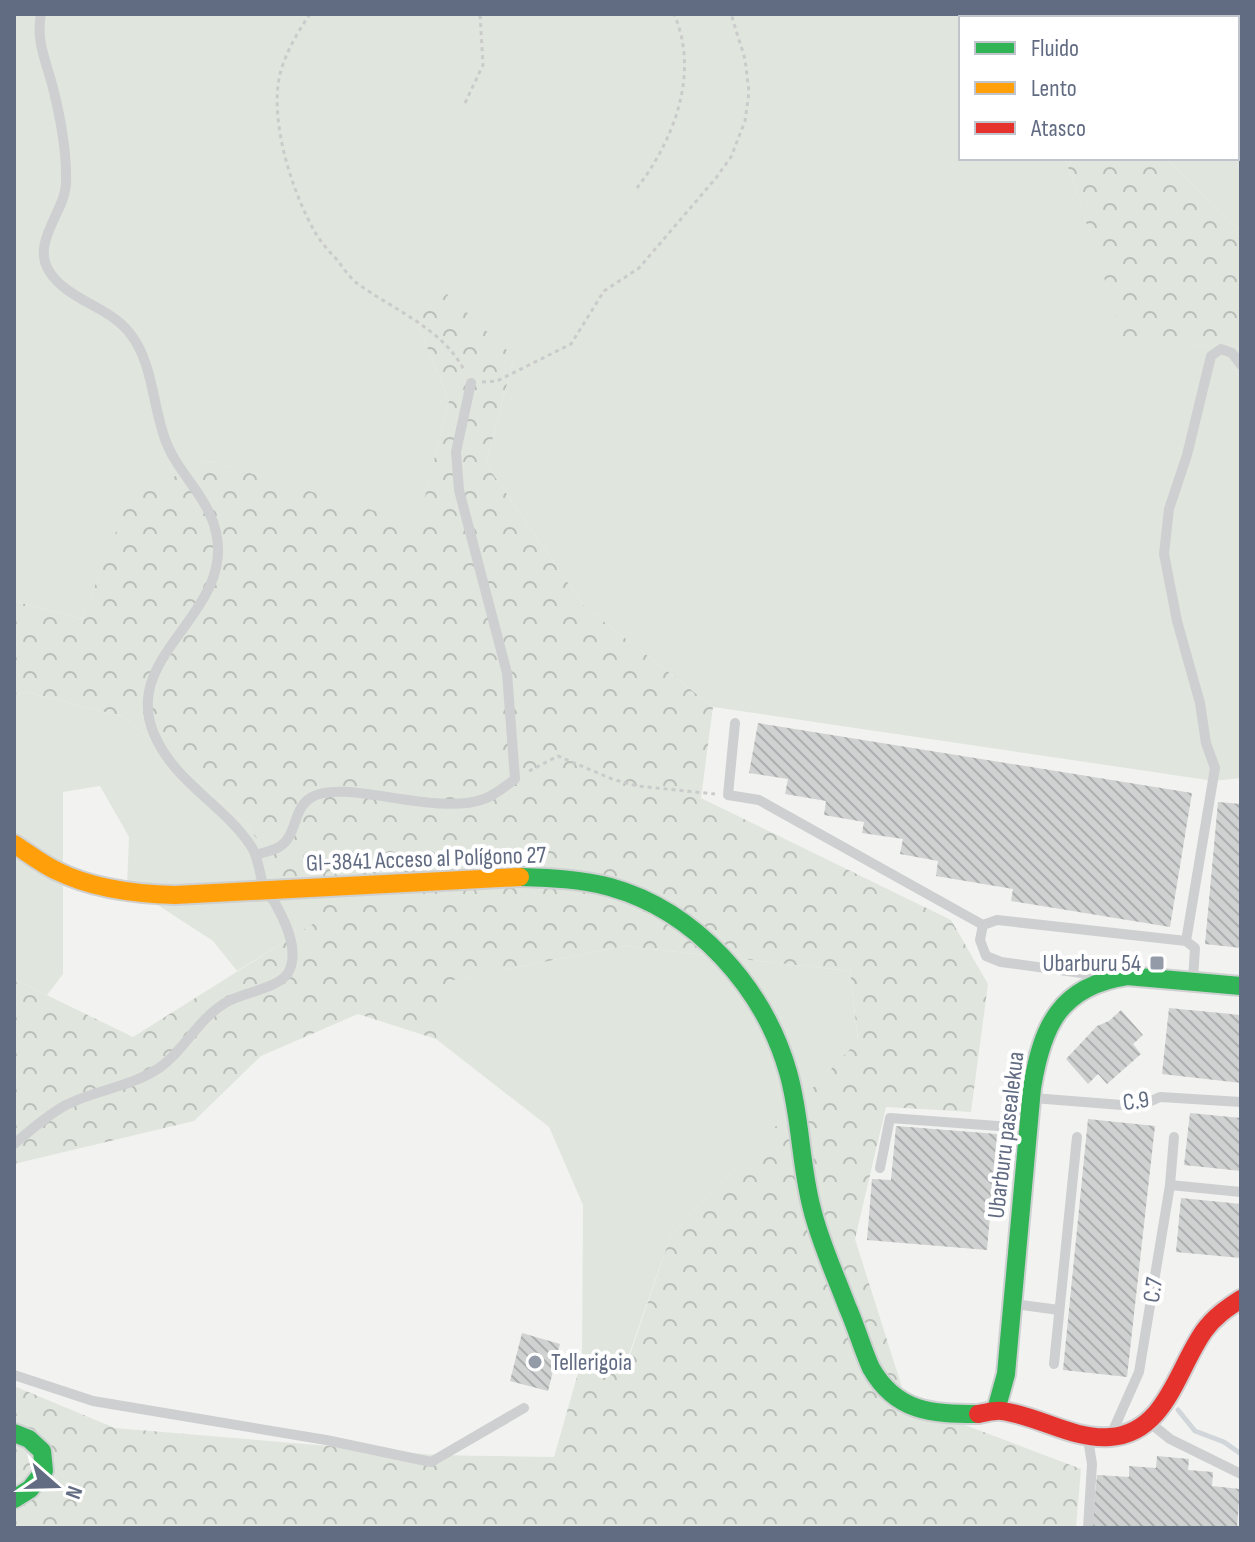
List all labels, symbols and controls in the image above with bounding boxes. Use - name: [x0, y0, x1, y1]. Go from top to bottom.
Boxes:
- legend: [959, 16, 1239, 160]
- text: Fluido: [1031, 34, 1079, 63]
- text: Lento: [1031, 74, 1077, 103]
- text: Atasco: [1030, 114, 1086, 143]
- street label: GI-3841 Acceso al Polígono 27: [305, 840, 547, 878]
- place label: Ubarburu 54: [1043, 949, 1141, 978]
- marker: Ubarburu 54: [1148, 954, 1166, 972]
- street label: Ubarburu pasealekua: [981, 1050, 1031, 1220]
- street label: C.9: [1121, 1085, 1151, 1117]
- street label: C.7: [1137, 1275, 1169, 1305]
- place label: Tellerigoia: [551, 1348, 632, 1377]
- marker: Tellerigoia: [526, 1353, 544, 1371]
- north arrow: [16, 1446, 96, 1526]
- text: N: [59, 1482, 88, 1502]

